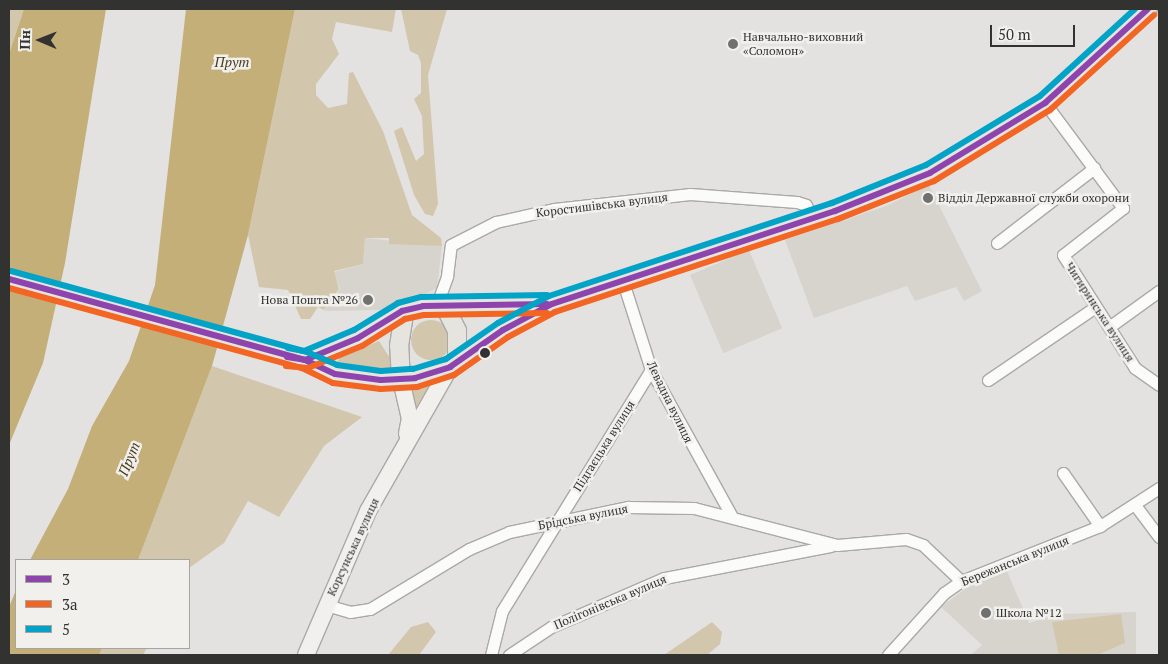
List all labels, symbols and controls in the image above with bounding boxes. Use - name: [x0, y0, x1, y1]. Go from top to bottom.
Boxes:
- north arrow: [15, 15, 65, 65]
- scale bar: [993, 15, 1078, 47]
- text: 50 m: [998, 24, 1031, 44]
- text: Пн: [15, 30, 34, 50]
- place label: Навчально-виховний «Соломон»: [743, 30, 863, 58]
- marker: Навчально-виховний «Соломон»: [727, 38, 739, 50]
- water label: Прут: [215, 54, 249, 70]
- street label: Коростишівська вулиця: [535, 190, 669, 220]
- place label: Відділ Державної служби охорони: [938, 191, 1129, 205]
- marker: Відділ Державної служби охорони: [922, 192, 934, 204]
- street label: Чигиринська вулиця: [1062, 260, 1138, 364]
- place label: Нова Пошта №26: [261, 293, 358, 307]
- marker: Нова Пошта №26: [362, 294, 374, 306]
- unlabelled marker: [480, 348, 490, 358]
- street label: Левадна вулиця: [644, 359, 696, 445]
- street label: Підгаєцька вулиця: [570, 398, 638, 494]
- water label: Прут: [115, 440, 143, 478]
- street label: Корсунська вулиця: [324, 496, 382, 598]
- street label: Брідська вулиця: [537, 501, 629, 533]
- street label: Бережанська вулиця: [959, 533, 1071, 589]
- legend: [15, 559, 190, 649]
- text: 3: [62, 569, 70, 589]
- street label: Полігонівська вулиця: [551, 572, 669, 632]
- text: 3а: [62, 594, 78, 614]
- place label: Школа №12: [996, 606, 1062, 620]
- marker: Школа №12: [980, 607, 992, 619]
- text: 5: [62, 619, 70, 639]

